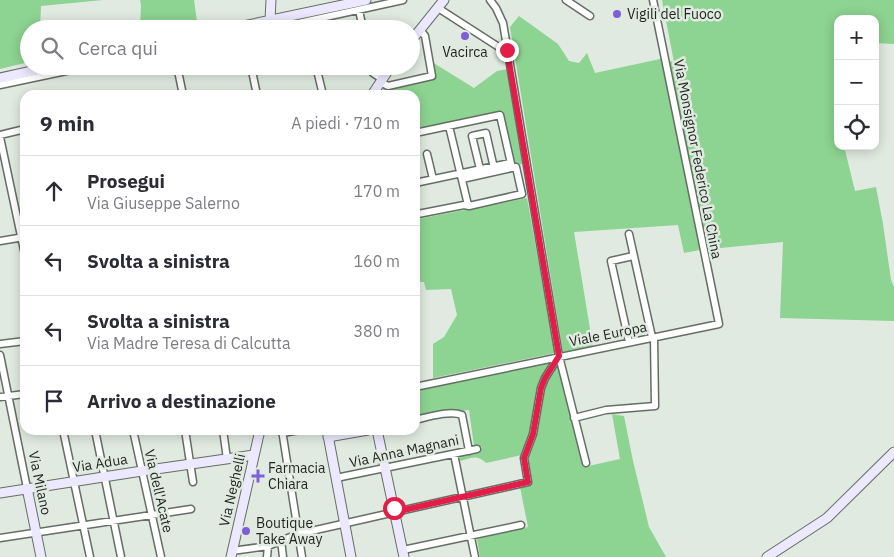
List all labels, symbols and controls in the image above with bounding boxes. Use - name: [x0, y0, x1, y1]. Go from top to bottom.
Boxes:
- place label: Vigili del Fuoco: [627, 5, 722, 23]
- marker: Vigili del Fuoco: [611, 8, 623, 20]
- map controls: [834, 15, 879, 150]
- button: +: [834, 15, 879, 60]
- search box: [20, 20, 420, 75]
- marker: Vacirca: [459, 30, 471, 42]
- icon: search: [38, 34, 66, 62]
- text: Cerca qui: [78, 36, 158, 60]
- route end: [496, 39, 519, 62]
- place label: Vacirca: [442, 43, 488, 61]
- street label: Via Monsignor Federico La China: [670, 58, 726, 261]
- button: −: [834, 60, 879, 105]
- button: locate: [834, 105, 879, 150]
- text: 9 min: [40, 109, 95, 137]
- text: A piedi · 710 m: [291, 113, 400, 133]
- text: Prosegui: [87, 169, 165, 193]
- icon: ahead: [40, 177, 68, 205]
- text: 170 m: [353, 181, 400, 201]
- text: Via Giuseppe Salerno: [87, 193, 240, 213]
- icon: left: [40, 247, 68, 275]
- text: Svolta a sinistra: [87, 249, 230, 273]
- text: 160 m: [353, 251, 400, 271]
- text: Svolta a sinistra: [87, 309, 230, 333]
- icon: left: [40, 317, 68, 345]
- street label: Viale Europa: [568, 318, 649, 350]
- text: 380 m: [353, 321, 400, 341]
- text: Via Madre Teresa di Calcutta: [87, 333, 290, 353]
- icon: arrive: [40, 387, 68, 415]
- text: Arrivo a destinazione: [87, 389, 276, 413]
- street label: Via Anna Magnani: [348, 431, 460, 471]
- street label: Via dell'Acate: [141, 448, 177, 535]
- street label: Via Milano: [24, 449, 56, 517]
- street label: Via Adua: [71, 450, 129, 476]
- street label: Via Neghelli: [215, 452, 249, 528]
- place label: Farmacia Chiara: [268, 459, 326, 493]
- marker: Farmacia Chiara: [252, 470, 264, 482]
- route start: [383, 497, 406, 520]
- place label: Boutique Take Away: [256, 514, 323, 548]
- marker: Boutique Take Away: [240, 525, 252, 537]

